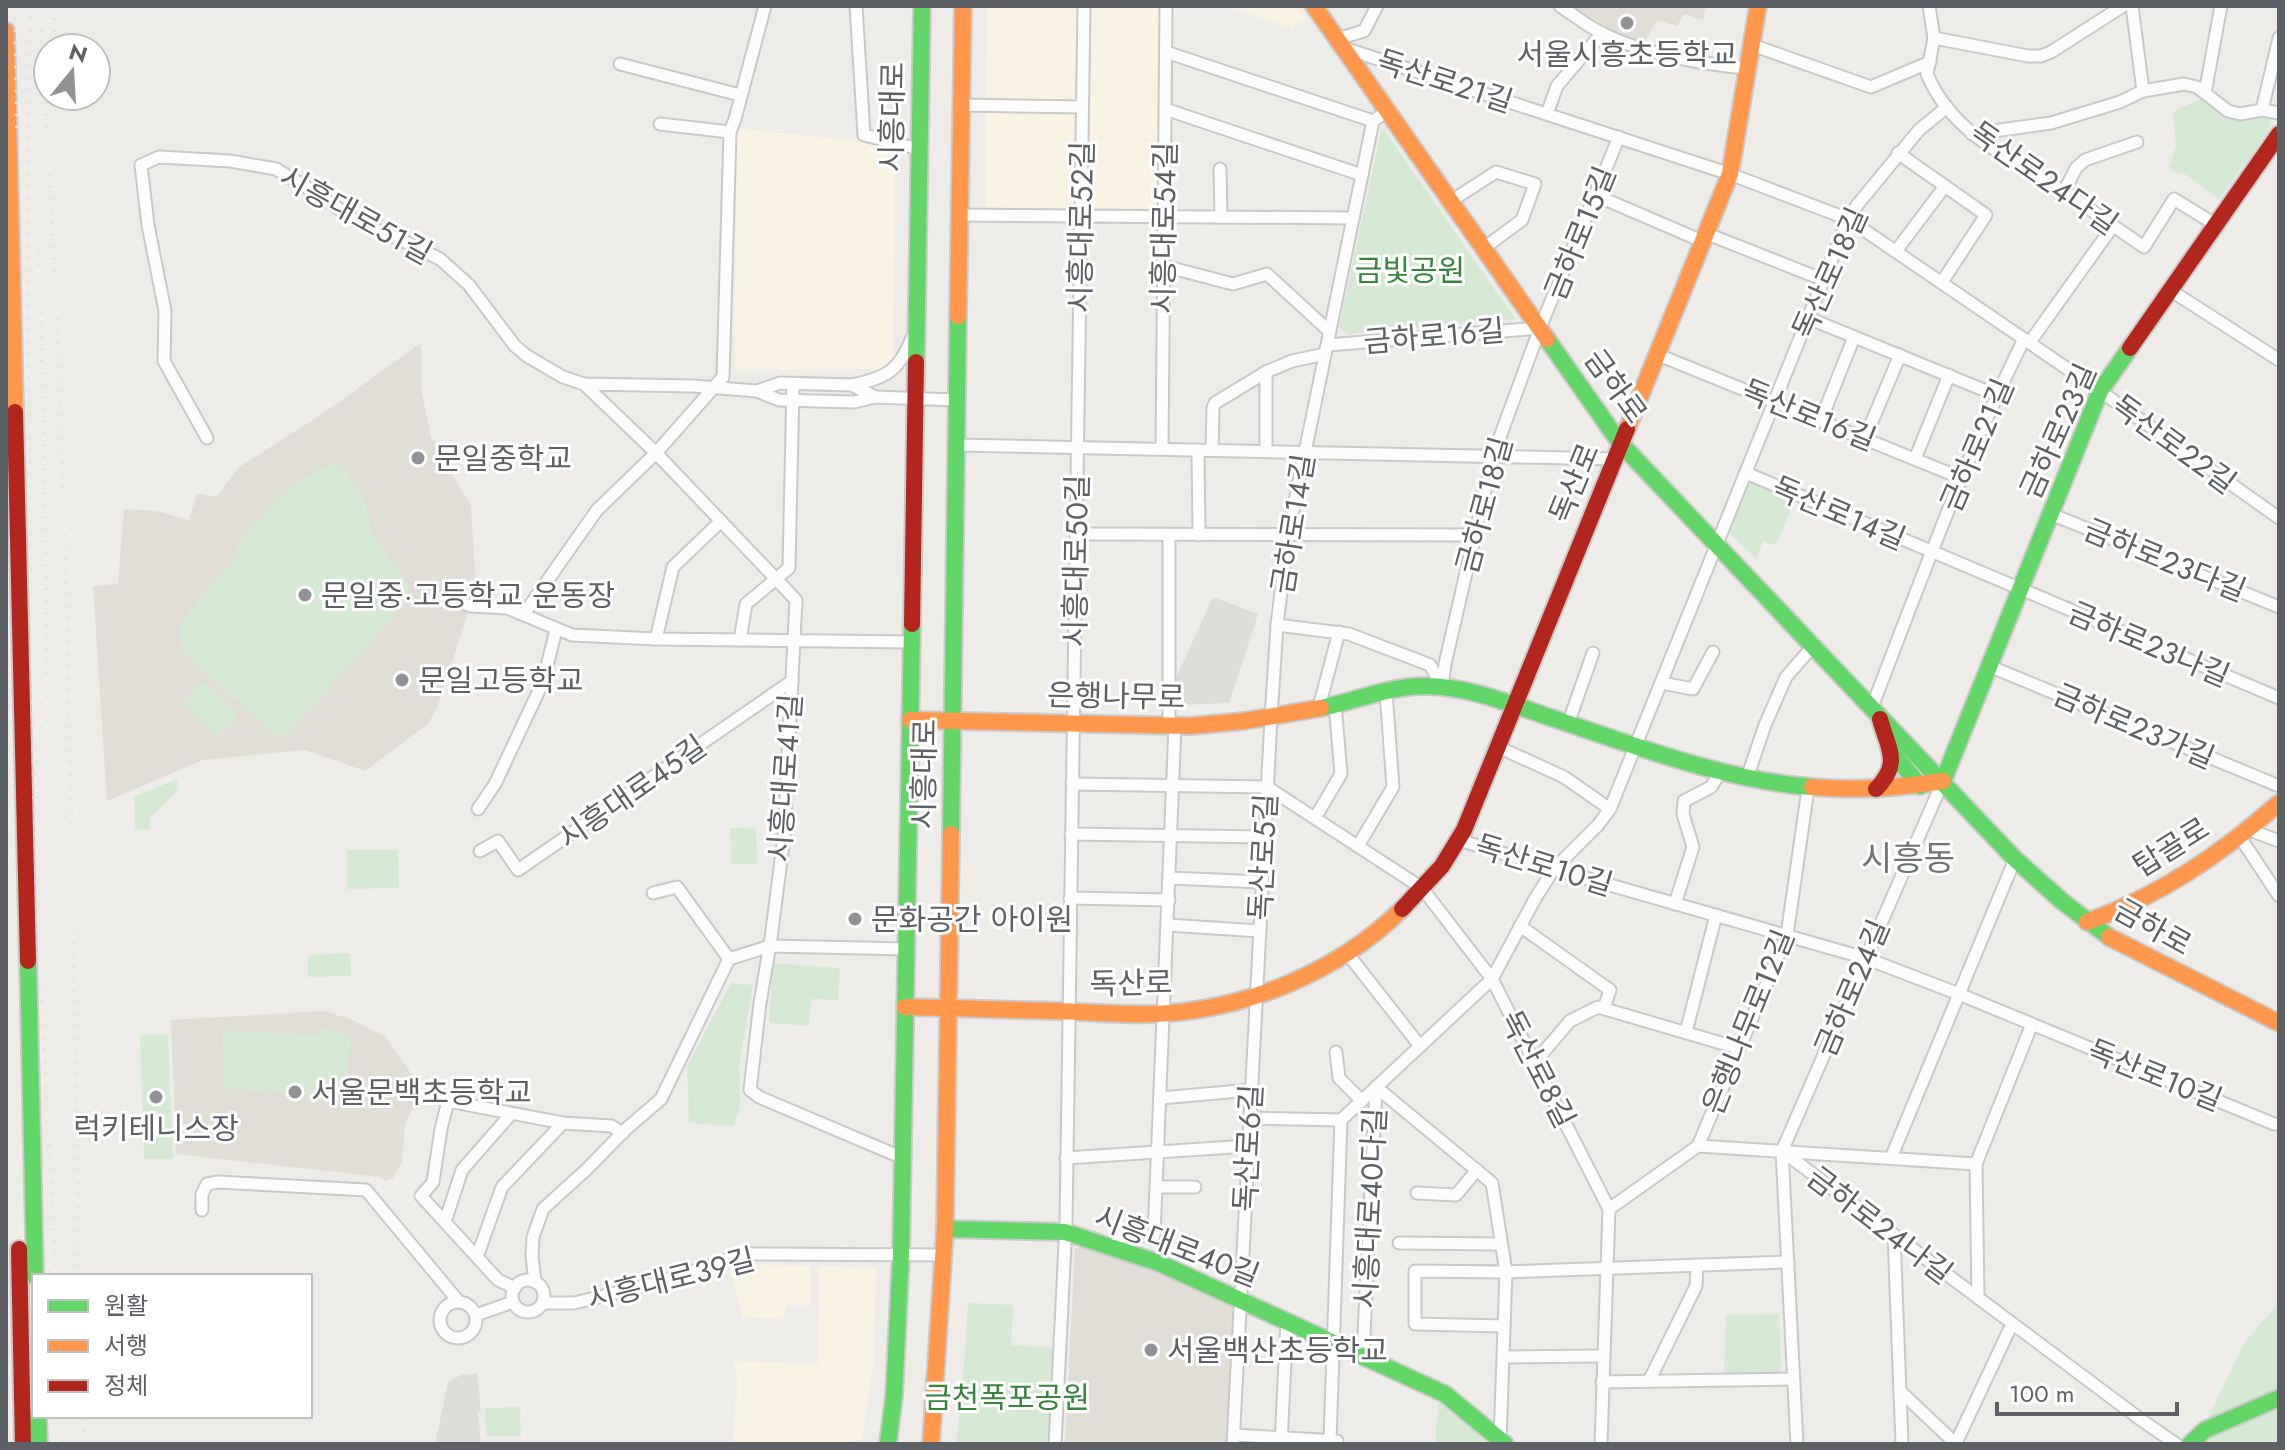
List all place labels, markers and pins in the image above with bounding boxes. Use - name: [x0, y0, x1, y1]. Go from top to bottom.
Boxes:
- marker: 서울시흥초등학교: [1618, 14, 1636, 32]
- place label: 서울시흥초등학교: [1517, 33, 1737, 76]
- place label: 문일중학교: [434, 437, 572, 480]
- marker: 문일중학교: [409, 449, 427, 467]
- place label: 문일중·고등학교 운동장: [321, 574, 615, 617]
- marker: 문일중·고등학교 운동장: [296, 586, 314, 604]
- place label: 문일고등학교: [418, 659, 584, 702]
- marker: 문일고등학교: [393, 671, 411, 689]
- place label: 문화공간 아이원: [871, 898, 1073, 941]
- marker: 문화공간 아이원: [846, 910, 864, 928]
- place label: 서울문백초등학교: [311, 1071, 532, 1114]
- marker: 서울문백초등학교: [286, 1083, 304, 1101]
- marker: 럭키테니스장: [147, 1088, 165, 1106]
- place label: 럭키테니스장: [73, 1107, 239, 1150]
- place label: 서울백산초등학교: [1167, 1329, 1388, 1372]
- marker: 서울백산초등학교: [1142, 1341, 1160, 1359]

